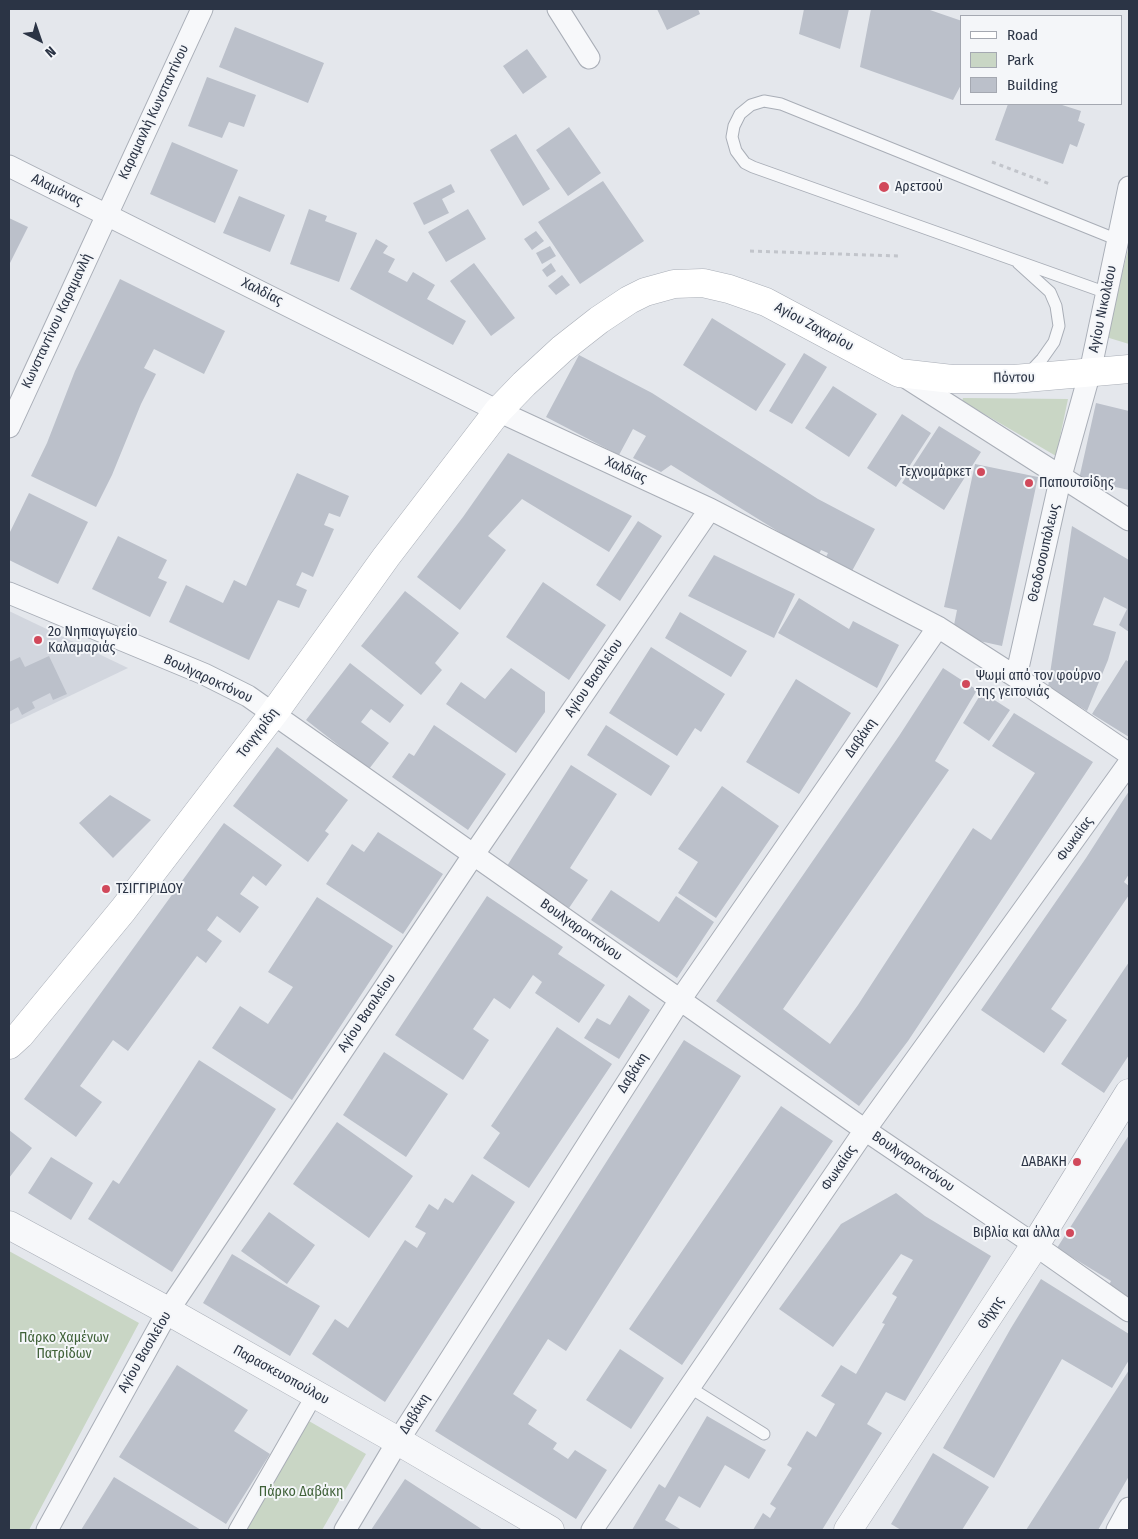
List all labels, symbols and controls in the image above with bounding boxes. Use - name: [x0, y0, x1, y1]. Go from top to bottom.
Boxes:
- north arrow: [15, 15, 65, 65]
- legend: [960, 15, 1123, 105]
- text: Road: [1007, 26, 1038, 44]
- street label: Καραμανλή Κωνσταντίνου: [115, 42, 193, 182]
- text: N: [41, 43, 59, 61]
- text: Park: [1007, 51, 1034, 69]
- text: Building: [1007, 76, 1058, 94]
- street label: Αλαμάνας: [28, 170, 86, 210]
- place label: Αρετσού: [895, 179, 943, 195]
- marker: Αρετσού: [877, 180, 891, 194]
- street label: Κωνσταντίνου Καραμανλή: [18, 251, 96, 391]
- street label: Αγίου Νικολάου: [1086, 264, 1120, 354]
- street label: Χαλδίας: [238, 274, 286, 310]
- street label: Αγίου Ζαχαρίου: [772, 299, 856, 355]
- street label: Πόντου: [993, 369, 1035, 387]
- street label: Χαλδίας: [602, 453, 650, 487]
- place label: Τεχνομάρκετ: [899, 464, 971, 480]
- marker: Τεχνομάρκετ: [975, 466, 987, 478]
- place label: Παπουτσίδης: [1039, 475, 1114, 491]
- marker: Παπουτσίδης: [1023, 477, 1035, 489]
- street label: Θεοδοσουπόλεως: [1025, 502, 1063, 604]
- place label: 2ο Νηπιαγωγείο Καλαμαριάς: [48, 624, 138, 656]
- marker: 2ο Νηπιαγωγείο Καλαμαριάς: [32, 634, 44, 646]
- street label: Αγίου Βασιλείου: [562, 636, 626, 720]
- street label: Βουλγαροκτόνου: [161, 651, 255, 707]
- place label: Ψωμί από τον φούρνο της γειτονιάς: [976, 668, 1101, 700]
- marker: Ψωμί από τον φούρνο της γειτονιάς: [960, 678, 972, 690]
- street label: Τσιγγιρίδη: [234, 705, 282, 761]
- street label: Δαβάκη: [841, 715, 881, 761]
- street label: Φωκαίας: [1053, 813, 1097, 865]
- place label: ΤΣΙΓΓΙΡΙΔΟΥ: [116, 881, 183, 897]
- marker: ΤΣΙΓΓΙΡΙΔΟΥ: [100, 883, 112, 895]
- street label: Βουλγαροκτόνου: [537, 896, 625, 964]
- street label: Αγίου Βασιλείου: [335, 971, 399, 1055]
- street label: Δαβάκη: [614, 1050, 652, 1096]
- street label: Βουλγαροκτόνου: [868, 1128, 958, 1196]
- street label: Φωκαίας: [818, 1142, 860, 1194]
- place label: ΔΑΒΑΚΗ: [1021, 1154, 1067, 1170]
- marker: ΔΑΒΑΚΗ: [1071, 1156, 1083, 1168]
- place label: Βιβλία και άλλα: [973, 1225, 1060, 1241]
- marker: Βιβλία και άλλα: [1064, 1227, 1076, 1239]
- street label: Θήχης: [974, 1294, 1008, 1332]
- street label: Αγίου Βασιλείου: [115, 1308, 175, 1396]
- park label: Πάρκο Χαμένων Πατρίδων: [19, 1330, 109, 1362]
- street label: Παρασκευοπούλου: [230, 1342, 332, 1408]
- street label: Δαβάκη: [396, 1391, 434, 1437]
- park label: Πάρκο Δαβάκη: [259, 1484, 343, 1500]

